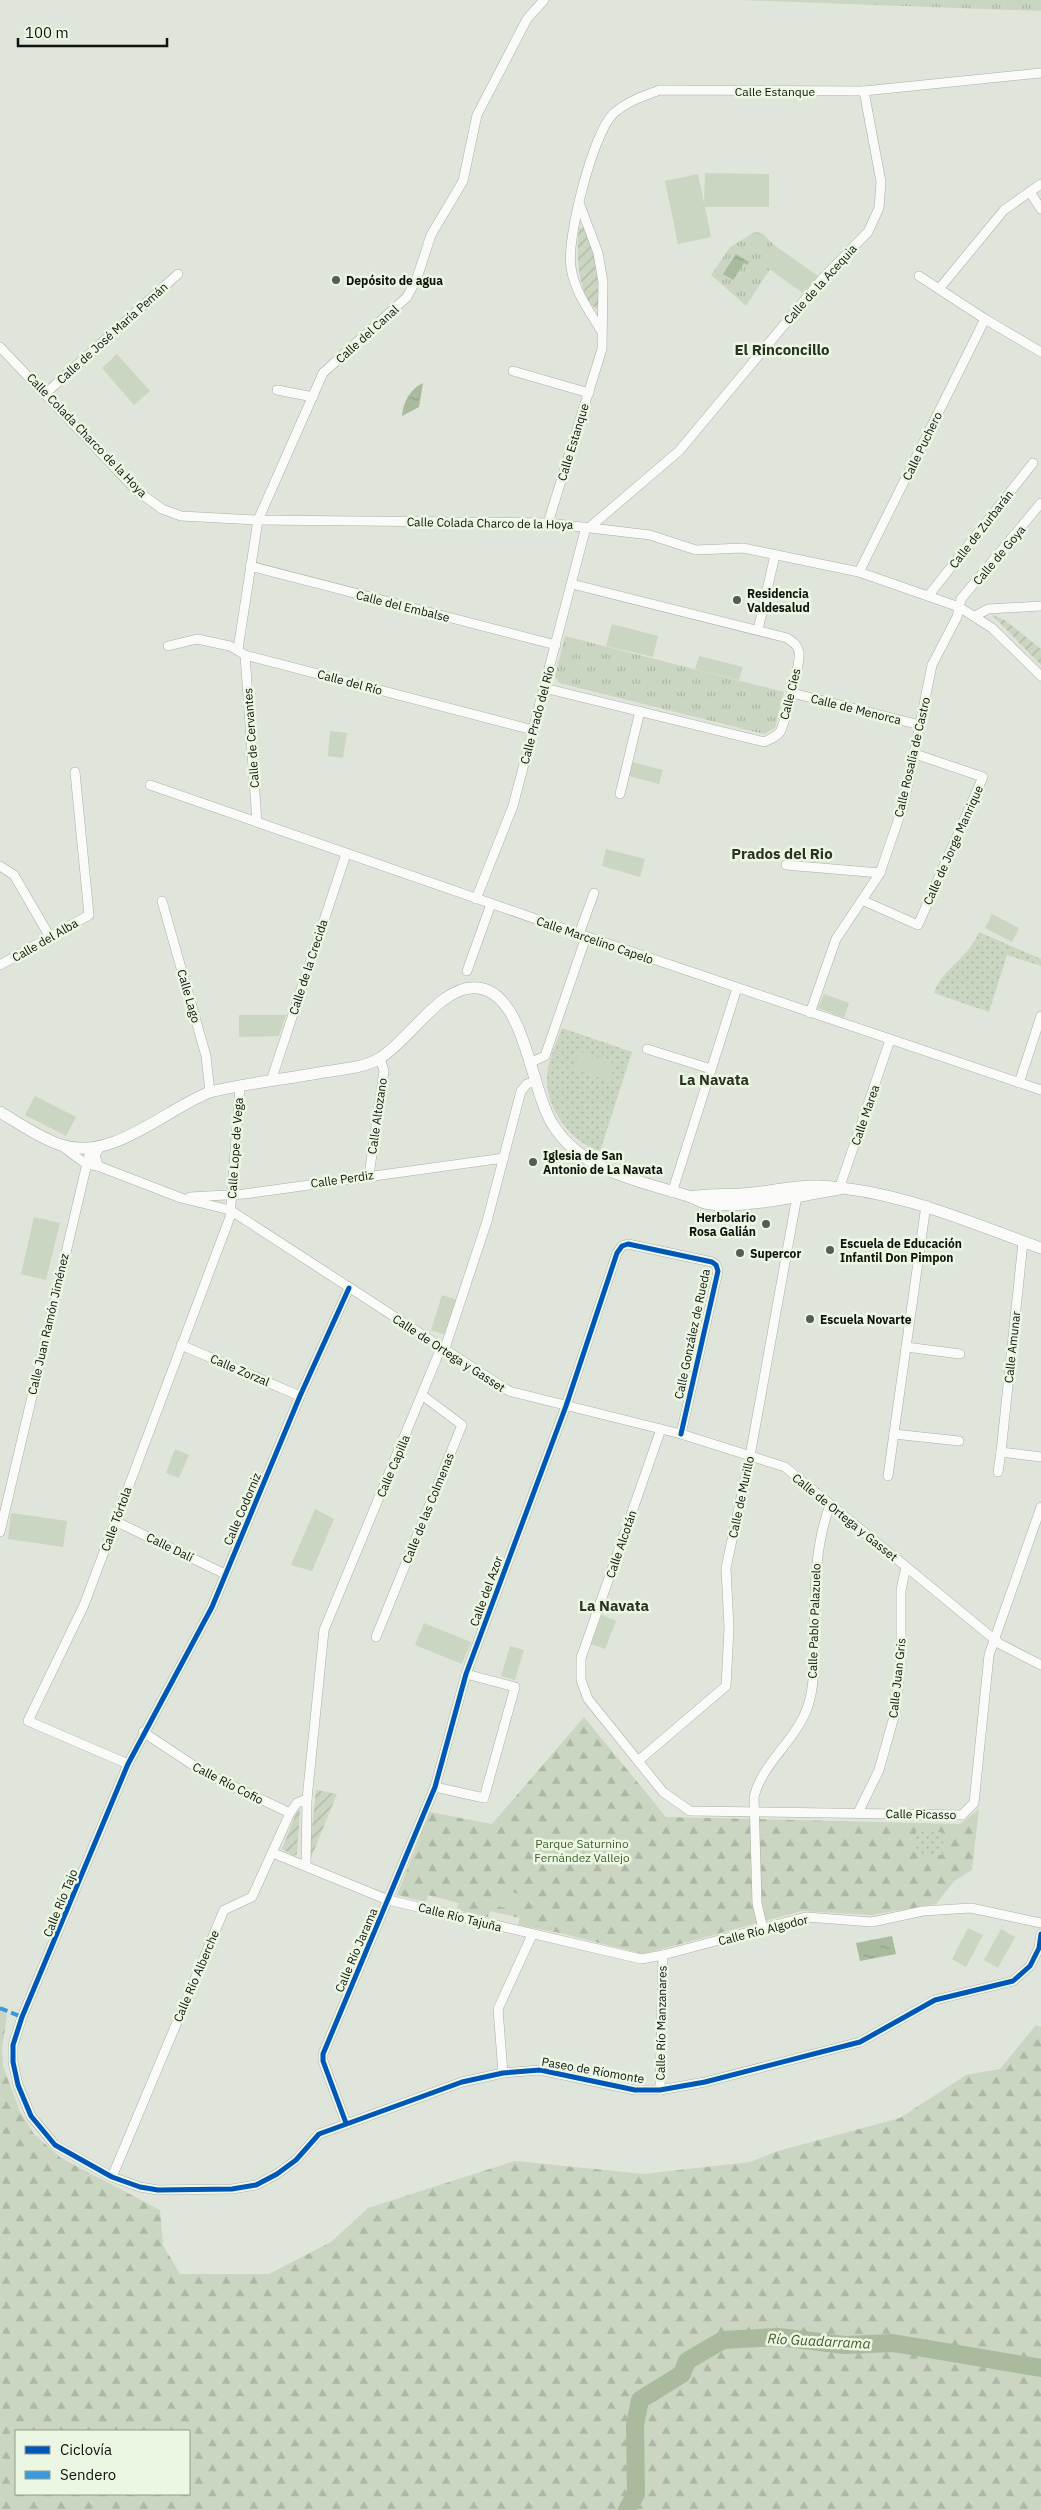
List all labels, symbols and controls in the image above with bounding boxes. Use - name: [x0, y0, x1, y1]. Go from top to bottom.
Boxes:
- scale bar: [18, 15, 166, 47]
- text: 100 m: [25, 23, 69, 42]
- street label: Calle Estanque: [735, 84, 816, 99]
- street label: Calle de la Acequia: [780, 241, 860, 327]
- place label: Depósito de agua: [346, 273, 443, 288]
- marker: Depósito de agua: [330, 274, 342, 286]
- street label: Calle de José María Pemán: [53, 279, 171, 387]
- street label: Calle del Canal: [332, 302, 402, 366]
- district label: El Rinconcillo: [734, 340, 830, 359]
- street label: Calle Colada Charco de la Hoya: [24, 370, 151, 501]
- street label: Calle Estanque: [554, 401, 592, 483]
- street label: Calle Puchero: [899, 409, 945, 483]
- street label: Calle de Zurbarán: [946, 487, 1016, 571]
- street label: Calle Colada Charco de la Hoya: [407, 514, 574, 532]
- street label: Calle de Goya: [970, 522, 1029, 588]
- place label: Residencia Valdesalud: [747, 586, 810, 615]
- street label: Calle del Embalse: [355, 587, 452, 625]
- marker: Residencia Valdesalud: [731, 594, 743, 606]
- street label: Calle Prado del Río: [517, 664, 557, 766]
- street label: Calle del Río: [316, 666, 384, 698]
- street label: Calle Cíes: [776, 667, 804, 721]
- street label: Calle de Cervantes: [240, 687, 262, 789]
- street label: Calle de Menorca: [809, 690, 903, 728]
- street label: Calle Rosalía de Castro: [891, 695, 933, 819]
- street label: Calle de Jorge Manrique: [920, 782, 986, 907]
- district label: Prados del Rio: [731, 844, 833, 863]
- street label: Calle Marcelino Capelo: [534, 913, 656, 967]
- street label: Calle del Alba: [9, 915, 81, 965]
- street label: Calle de la Crecida: [286, 917, 331, 1017]
- street label: Calle Lago: [174, 967, 204, 1025]
- district label: La Navata: [679, 1070, 749, 1089]
- street label: Calle Altozano: [364, 1077, 390, 1155]
- street label: Calle Marea: [848, 1082, 883, 1147]
- street label: Calle Lope de Vega: [224, 1096, 246, 1199]
- place label: Iglesia de San Antonio de La Navata: [543, 1148, 663, 1177]
- marker: Iglesia de San Antonio de La Navata: [527, 1156, 539, 1168]
- street label: Calle Perdiz: [310, 1167, 375, 1191]
- place label: Herbolario Rosa Galián: [689, 1210, 756, 1239]
- marker: Herbolario Rosa Galián: [760, 1218, 772, 1230]
- place label: Escuela de Educación Infantil Don Pimpon: [840, 1236, 962, 1265]
- marker: Escuela de Educación Infantil Don Pimpon: [824, 1244, 836, 1256]
- place label: Supercor: [750, 1246, 801, 1261]
- marker: Supercor: [734, 1247, 746, 1259]
- street label: Calle Juan Ramón Jiménez: [24, 1251, 72, 1396]
- street label: Calle González de Rueda: [671, 1267, 713, 1400]
- street label: Calle Amunar: [1001, 1310, 1023, 1384]
- street label: Calle de Ortega y Gasset: [390, 1311, 508, 1395]
- place label: Escuela Novarte: [820, 1312, 912, 1327]
- marker: Escuela Novarte: [804, 1313, 816, 1325]
- street label: Calle Zorzal: [208, 1351, 272, 1389]
- street label: Calle Capilla: [373, 1432, 413, 1500]
- street label: Calle de las Colmenas: [399, 1450, 457, 1566]
- street label: Calle de Murillo: [725, 1454, 757, 1539]
- street label: Calle Codorniz: [220, 1470, 264, 1548]
- street label: Calle de Ortega y Gasset: [789, 1470, 901, 1564]
- street label: Calle Tórtola: [97, 1484, 135, 1553]
- street label: Calle Alcotán: [602, 1508, 640, 1580]
- street label: Calle Dalí: [144, 1529, 196, 1565]
- street label: Calle del Azor: [466, 1553, 506, 1628]
- street label: Calle Pablo Palazuelo: [804, 1563, 824, 1679]
- district label: La Navata: [579, 1596, 649, 1615]
- street label: Calle Juan Gris: [885, 1637, 909, 1719]
- street label: Calle Río Cofio: [190, 1759, 266, 1807]
- street label: Calle Picasso: [885, 1806, 957, 1822]
- park label: Parque Saturnino Fernández Vallejo: [534, 1836, 630, 1865]
- street label: Calle Río Tajo: [40, 1866, 81, 1939]
- street label: Calle Río Tajuña: [417, 1899, 504, 1935]
- street label: Calle Río Jarama: [331, 1905, 381, 1994]
- street label: Calle Río Algodor: [717, 1911, 810, 1948]
- street label: Calle Río Alberche: [170, 1927, 222, 2024]
- street label: Calle Río Manzanares: [652, 1965, 670, 2081]
- street label: Paseo de Ríomonte: [540, 2054, 646, 2086]
- water label: Río Guadarrama: [767, 2329, 871, 2353]
- legend: [15, 2430, 190, 2495]
- text: Ciclovía: [60, 2440, 112, 2459]
- text: Sendero: [60, 2465, 116, 2484]

